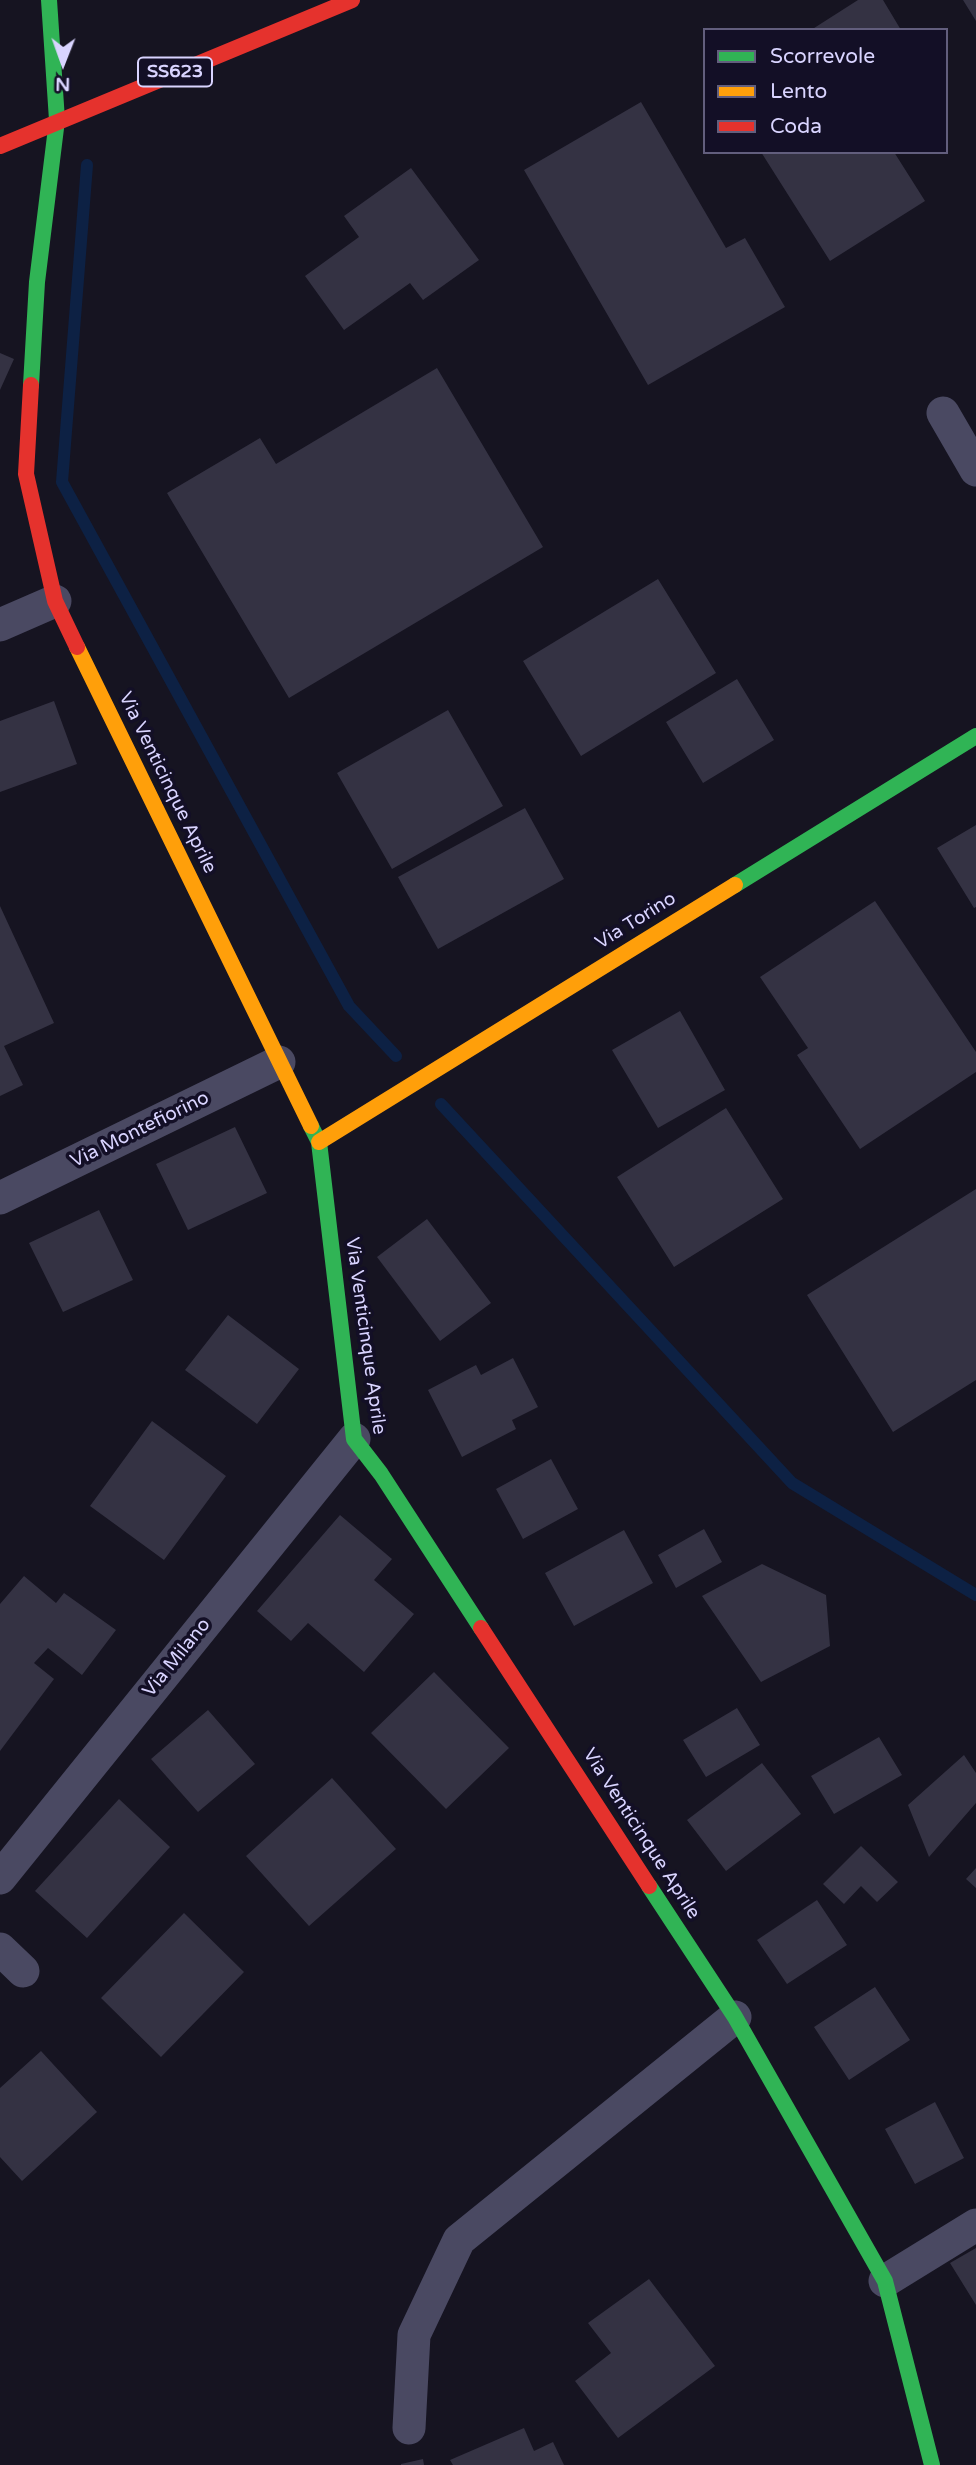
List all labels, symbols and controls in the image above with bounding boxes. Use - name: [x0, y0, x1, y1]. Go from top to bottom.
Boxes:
- north arrow: [28, 28, 98, 98]
- legend: [703, 28, 948, 154]
- text: Scorrevole: [770, 44, 875, 69]
- road number: SS623: [138, 58, 212, 86]
- text: N: [55, 73, 70, 95]
- text: Lento: [770, 79, 827, 104]
- text: Coda: [770, 114, 822, 139]
- street label: Via Venticinque Aprile: [113, 689, 221, 877]
- street label: Via Torino: [592, 887, 680, 955]
- street label: Via Montefiorino: [67, 1087, 213, 1173]
- street label: Via Venticinque Aprile: [340, 1236, 390, 1436]
- street label: Via Milano: [138, 1614, 216, 1702]
- street label: Via Venticinque Aprile: [577, 1744, 705, 1924]

